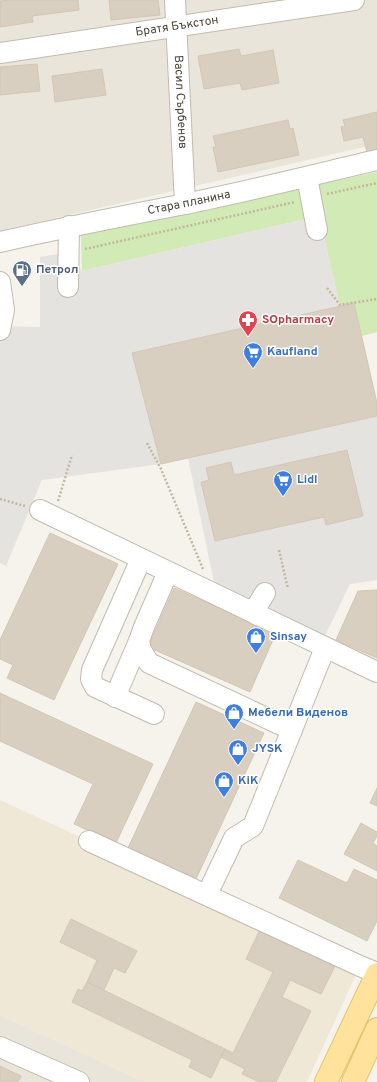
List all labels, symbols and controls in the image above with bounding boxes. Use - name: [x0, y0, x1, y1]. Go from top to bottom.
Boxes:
- street label: Братя Бъкстон: [134, 12, 220, 41]
- street label: Васил Сърбенов: [170, 55, 190, 149]
- street label: Стара планина: [146, 187, 232, 219]
- fuel station icon: Петрол: [11, 259, 33, 287]
- place label: Петрол: [36, 262, 78, 278]
- pharmacy icon: SOpharmacy: [237, 309, 259, 337]
- place label: SOpharmacy: [262, 312, 334, 328]
- supermarket icon: Kaufland: [242, 341, 264, 369]
- place label: Kaufland: [267, 344, 318, 360]
- supermarket icon: Lidl: [272, 469, 294, 497]
- place label: Lidl: [297, 472, 318, 488]
- shop icon: Sinsay: [245, 626, 267, 654]
- place label: Sinsay: [270, 629, 307, 645]
- shop icon: Мебели Виденов: [223, 702, 245, 730]
- place label: Мебели Виденов: [248, 705, 348, 721]
- shop icon: JYSK: [227, 738, 249, 766]
- place label: JYSK: [252, 741, 283, 757]
- shop icon: KiK: [213, 770, 235, 798]
- place label: KiK: [238, 773, 259, 789]

